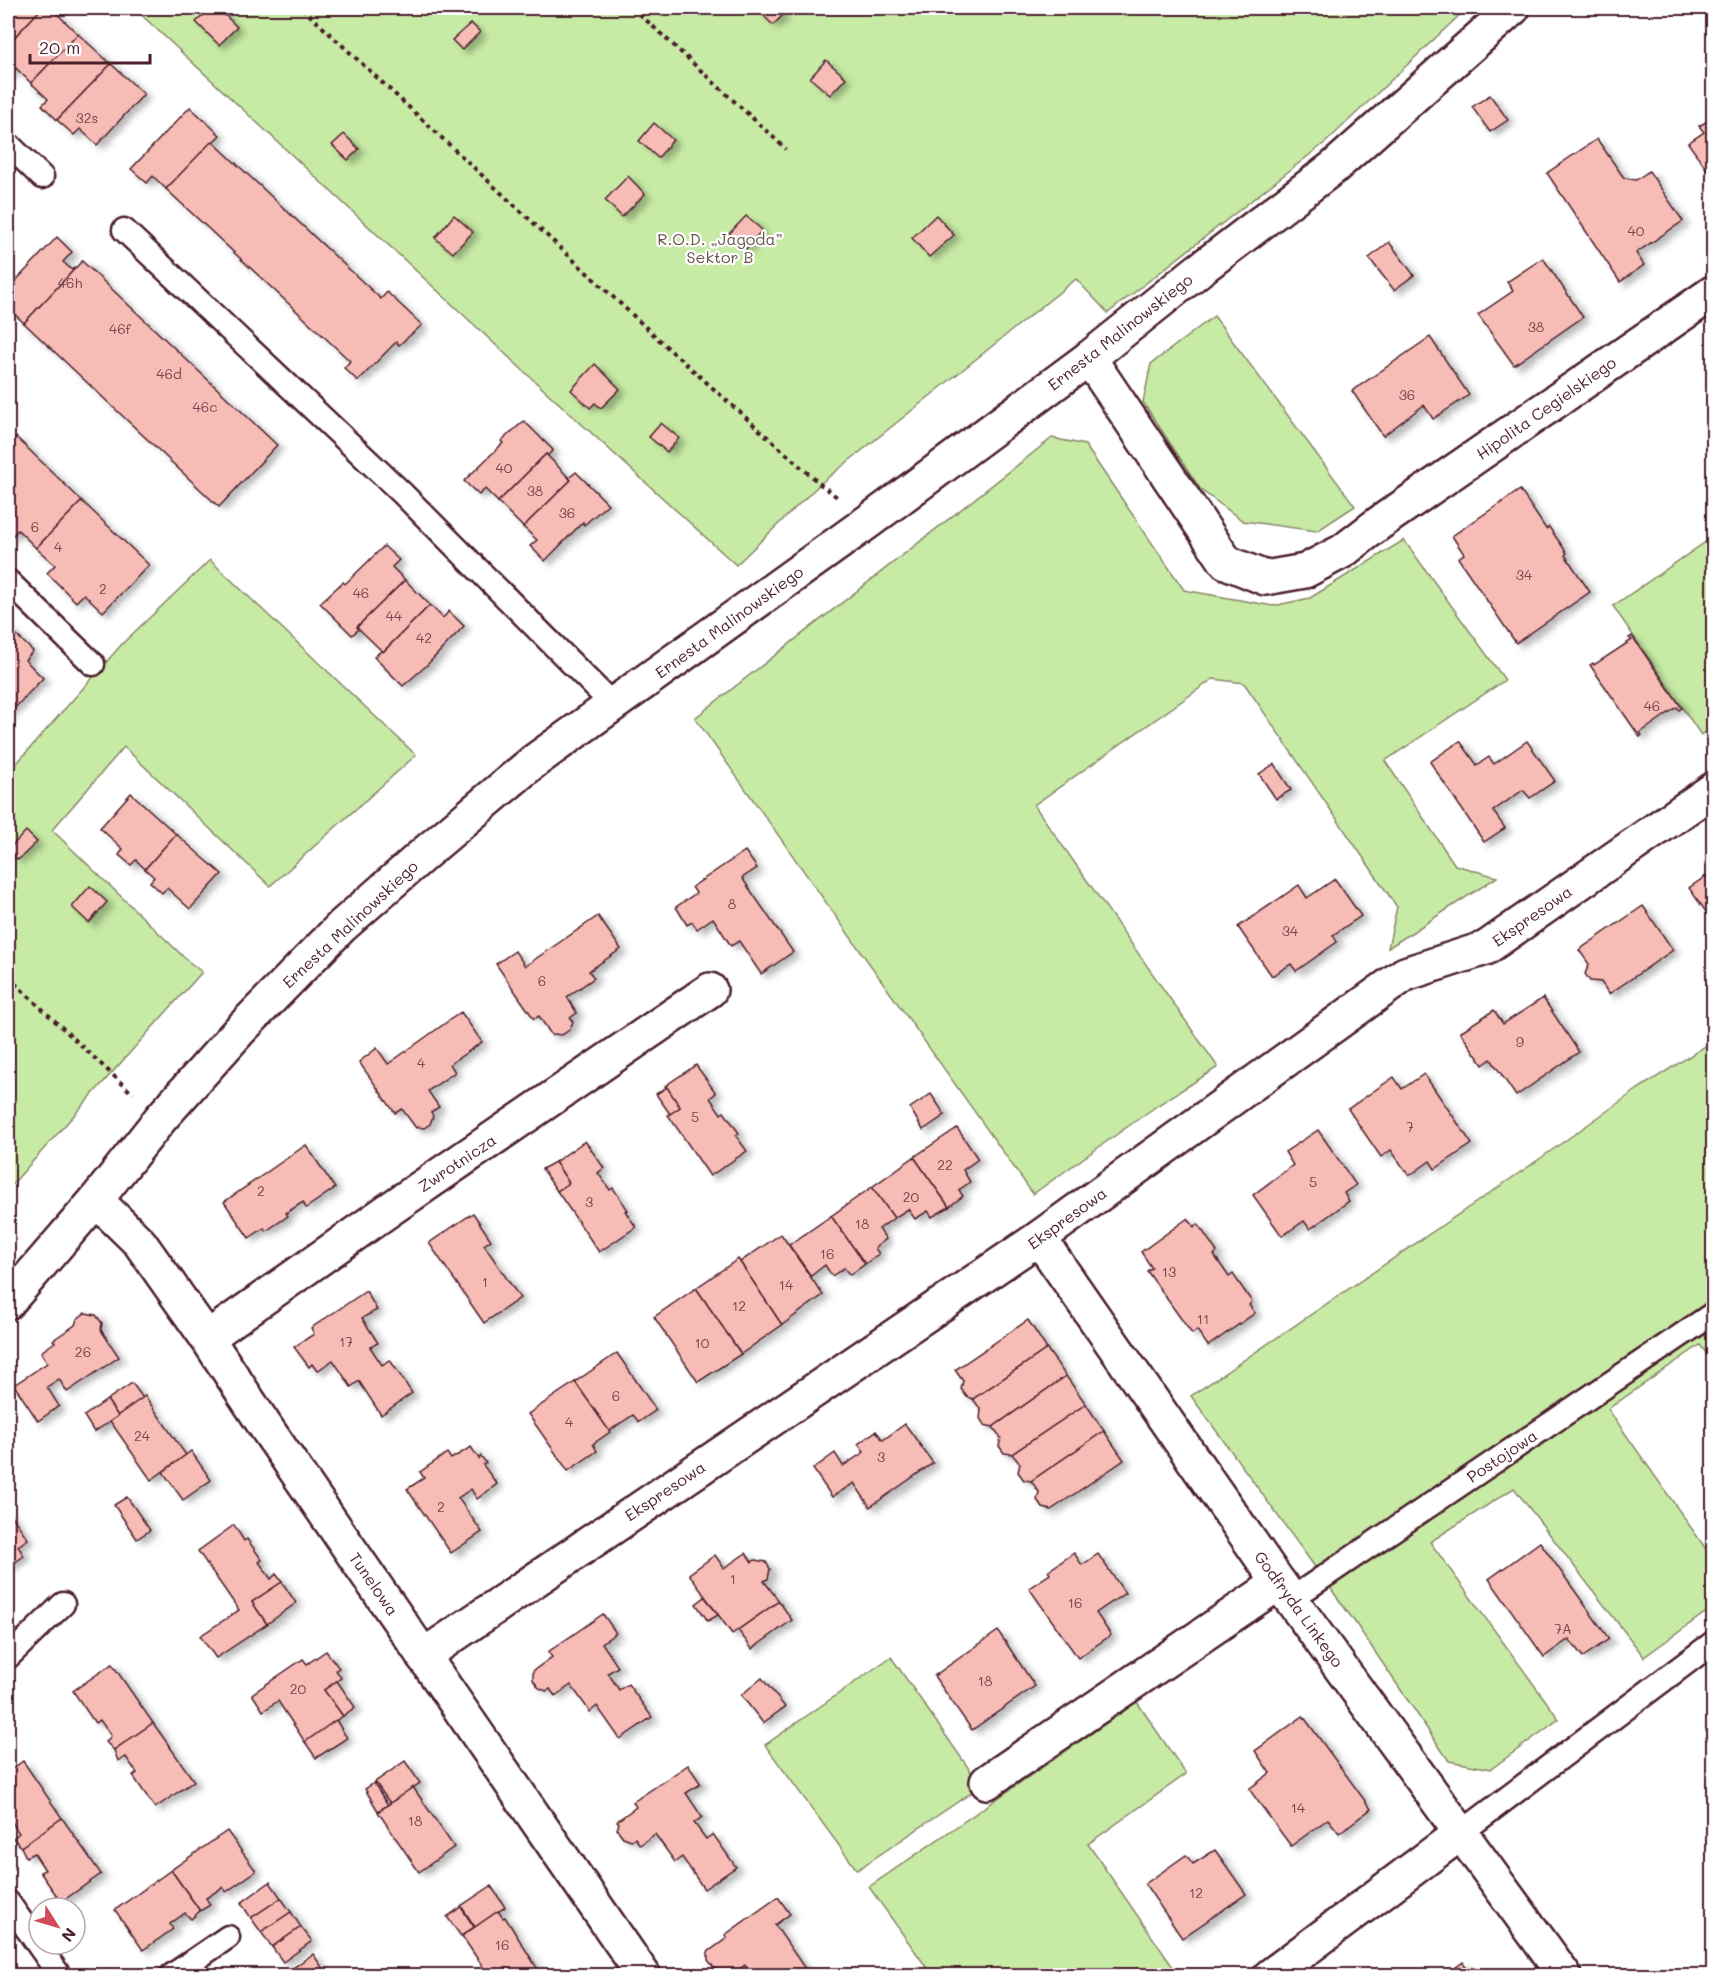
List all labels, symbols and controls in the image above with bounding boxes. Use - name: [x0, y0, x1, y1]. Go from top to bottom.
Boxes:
- scale bar: [30, 27, 150, 65]
- text: 20 m: [39, 35, 80, 59]
- house number: 32s: [76, 108, 98, 127]
- house number: 40: [1628, 221, 1645, 240]
- park label: R.O.D. „Jagoda” Sektor B: [657, 228, 783, 267]
- street label: Ernesta Malinowskiego: [1043, 268, 1196, 395]
- house number: 46h: [58, 273, 82, 292]
- house number: 38: [1528, 317, 1544, 336]
- house number: 46f: [109, 319, 132, 338]
- street label: Hipolita Cegielskiego: [1472, 351, 1620, 464]
- house number: 46d: [156, 364, 182, 383]
- house number: 36: [1399, 385, 1415, 404]
- house number: 46c: [193, 397, 217, 416]
- house number: 40: [496, 458, 513, 477]
- house number: 38: [527, 481, 543, 500]
- house number: 36: [559, 503, 575, 522]
- house number: 6: [31, 517, 39, 536]
- house number: 4: [54, 537, 63, 556]
- street label: Ernesta Malinowskiego: [650, 561, 807, 682]
- house number: 34: [1516, 565, 1533, 584]
- house number: 2: [99, 579, 107, 598]
- house number: 46: [353, 583, 369, 602]
- house number: 44: [386, 606, 403, 625]
- house number: 42: [416, 628, 432, 647]
- house number: 46: [1644, 696, 1660, 715]
- street label: Ernesta Malinowskiego: [277, 855, 422, 992]
- street label: Ekspresowa: [1488, 880, 1576, 951]
- house number: 8: [728, 894, 736, 913]
- house number: 34: [1282, 921, 1299, 940]
- house number: 6: [538, 971, 546, 990]
- house number: 9: [1516, 1032, 1524, 1051]
- house number: 4: [417, 1053, 426, 1072]
- house number: 5: [691, 1107, 699, 1126]
- house number: 7: [1406, 1117, 1414, 1136]
- street label: Zwrotnicza: [414, 1129, 500, 1196]
- house number: 22: [937, 1155, 953, 1174]
- house number: 5: [1309, 1172, 1317, 1191]
- house number: 2: [257, 1181, 265, 1200]
- street label: Ekspresowa: [1023, 1182, 1110, 1253]
- house number: 20: [903, 1187, 920, 1206]
- house number: 3: [585, 1192, 593, 1211]
- house number: 18: [855, 1214, 869, 1233]
- house number: 16: [820, 1244, 834, 1263]
- house number: 13: [1162, 1262, 1176, 1281]
- house number: 1: [482, 1272, 488, 1291]
- house number: 14: [779, 1275, 794, 1294]
- house number: 12: [732, 1296, 746, 1315]
- house number: 11: [1197, 1309, 1209, 1328]
- house number: 17: [339, 1332, 353, 1351]
- house number: 10: [695, 1333, 710, 1352]
- house number: 26: [75, 1342, 91, 1361]
- house number: 6: [612, 1386, 620, 1405]
- house number: 4: [565, 1412, 574, 1431]
- street label: Postojowa: [1462, 1424, 1541, 1487]
- house number: 24: [134, 1426, 151, 1445]
- house number: 3: [877, 1447, 885, 1466]
- street label: Ekspresowa: [620, 1456, 709, 1525]
- house number: 2: [437, 1497, 445, 1516]
- street label: Godfryda Linkego: [1250, 1546, 1349, 1671]
- street label: Tunelowa: [345, 1548, 404, 1619]
- house number: 1: [730, 1569, 736, 1588]
- house number: 16: [1068, 1593, 1082, 1612]
- house number: 7A: [1554, 1619, 1572, 1638]
- house number: 18: [978, 1671, 992, 1690]
- house number: 20: [290, 1679, 307, 1698]
- house number: 14: [1291, 1798, 1306, 1817]
- house number: 18: [408, 1811, 422, 1830]
- house number: 12: [1189, 1883, 1203, 1902]
- north arrow: [27, 1896, 87, 1956]
- text: N: [57, 1924, 81, 1947]
- house number: 16: [495, 1935, 509, 1954]

